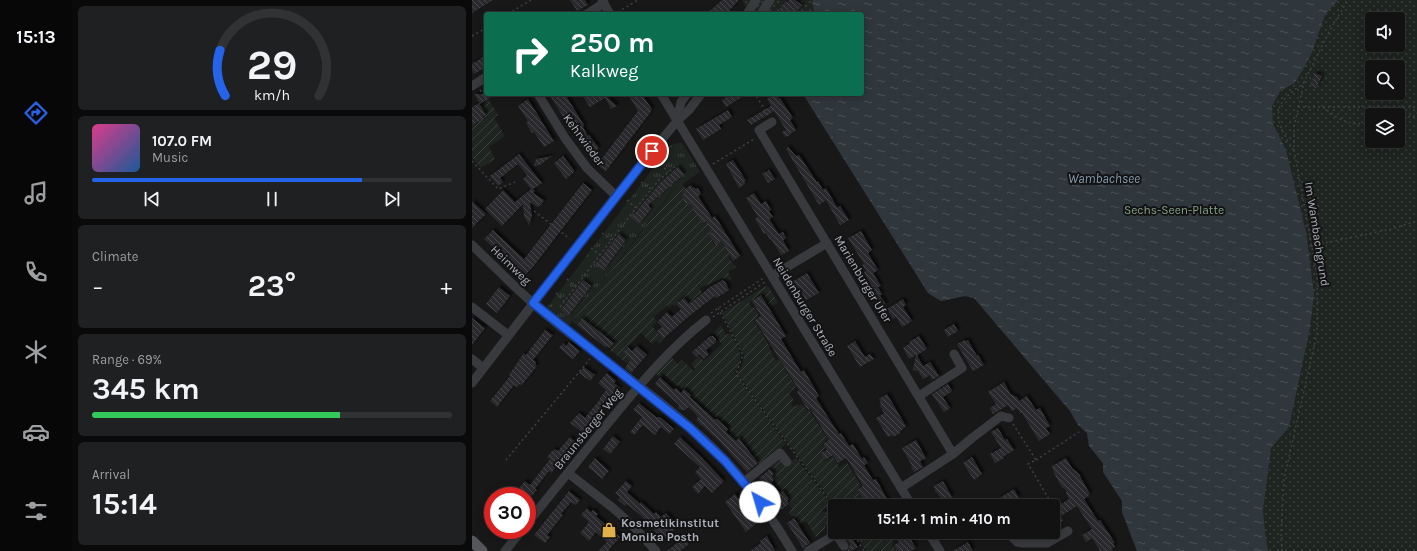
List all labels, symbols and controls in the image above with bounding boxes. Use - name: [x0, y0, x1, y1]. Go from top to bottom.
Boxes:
- map controls: [1365, 12, 1405, 148]
- button: sound: [1365, 12, 1405, 52]
- text: 15:13: [16, 26, 56, 48]
- text: 250 m: [570, 26, 655, 59]
- icon: right: [504, 28, 556, 80]
- text: 29: [247, 41, 297, 89]
- text: Kalkweg: [570, 60, 638, 82]
- button: search: [1365, 60, 1405, 100]
- text: km/h: [254, 87, 290, 104]
- icon: directions: [22, 99, 50, 127]
- button: layers: [1365, 108, 1405, 148]
- street label: Kehrwieder: [560, 111, 608, 169]
- text: 107.0 FM: [152, 132, 212, 150]
- pin: [635, 134, 669, 168]
- icon: arrive: [641, 140, 663, 162]
- text: Music: [152, 150, 188, 165]
- water label: Wambachsee: [1068, 171, 1140, 186]
- icon: music: [22, 179, 50, 207]
- street label: Im Wambachgrund: [1302, 181, 1332, 287]
- icon: previous: [141, 188, 163, 210]
- icon: pause: [261, 188, 283, 210]
- icon: next: [381, 188, 403, 210]
- park label: Sechs-Seen-Platte: [1124, 203, 1224, 217]
- street label: Marienburger Ufer: [831, 233, 895, 326]
- street label: Heimweg: [488, 242, 534, 288]
- text: Climate: [92, 249, 138, 264]
- street label: Neidenburger Straße: [770, 255, 840, 359]
- icon: phone: [22, 258, 50, 286]
- text: 23°: [248, 268, 296, 304]
- text: −: [92, 274, 104, 300]
- text: +: [440, 274, 452, 300]
- icon: climate: [22, 338, 50, 366]
- text: Range · 69%: [92, 352, 162, 367]
- text: 345 km: [92, 371, 200, 407]
- street label: Braunsberger Weg: [551, 386, 625, 472]
- icon: car: [22, 418, 50, 446]
- text: Arrival: [92, 467, 130, 482]
- position arrow: [739, 481, 781, 523]
- text: 15:14: [92, 486, 157, 522]
- speed limit sign: 30: [484, 487, 536, 539]
- icon: filters: [22, 497, 50, 525]
- text: 15:14 · 1 min · 410 m: [877, 510, 1011, 528]
- place label: Kosmetikinstitut Monika Posth: [621, 516, 719, 544]
- shop icon: Kosmetikinstitut Monika Posth: [600, 521, 618, 539]

